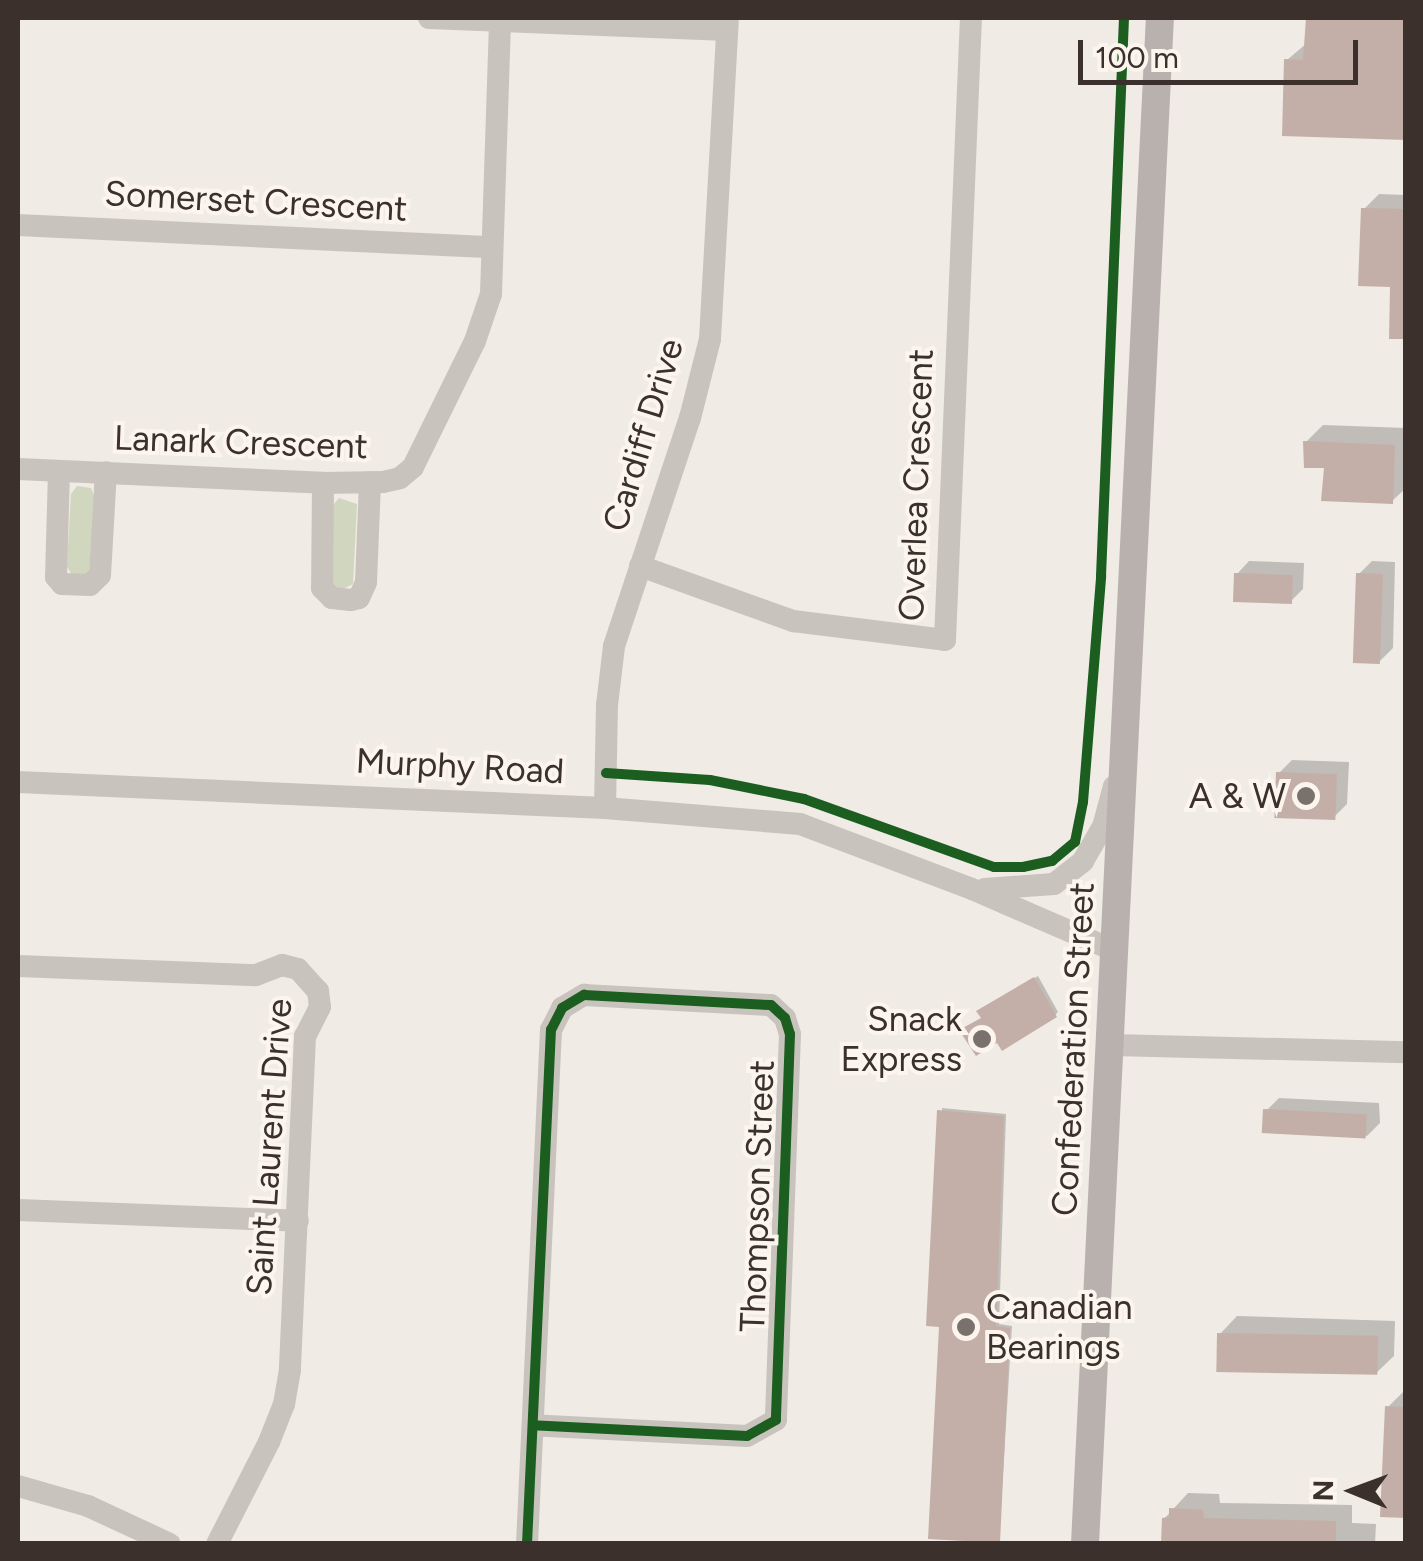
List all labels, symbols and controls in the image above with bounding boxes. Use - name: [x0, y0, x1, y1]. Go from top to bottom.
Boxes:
- scale bar: [1083, 20, 1363, 82]
- text: 100 m: [1095, 39, 1179, 76]
- street label: Somerset Crescent: [104, 172, 408, 230]
- street label: Cardiff Drive: [594, 334, 692, 536]
- street label: Overlea Crescent: [890, 348, 942, 622]
- street label: Lanark Crescent: [113, 417, 369, 467]
- street label: Murphy Road: [355, 740, 565, 792]
- place label: A & W: [1189, 775, 1286, 817]
- marker: A & W: [1295, 785, 1317, 807]
- street label: Confederation Street: [1043, 881, 1103, 1217]
- street label: Saint Laurent Drive: [238, 997, 300, 1297]
- place label: Snack Express: [840, 998, 962, 1080]
- marker: Snack Express: [971, 1028, 993, 1050]
- street label: Thompson Street: [731, 1059, 783, 1333]
- place label: Canadian Bearings: [986, 1286, 1132, 1368]
- marker: Canadian Bearings: [955, 1316, 977, 1338]
- north arrow: [1303, 1441, 1403, 1541]
- text: N: [1306, 1479, 1340, 1502]

